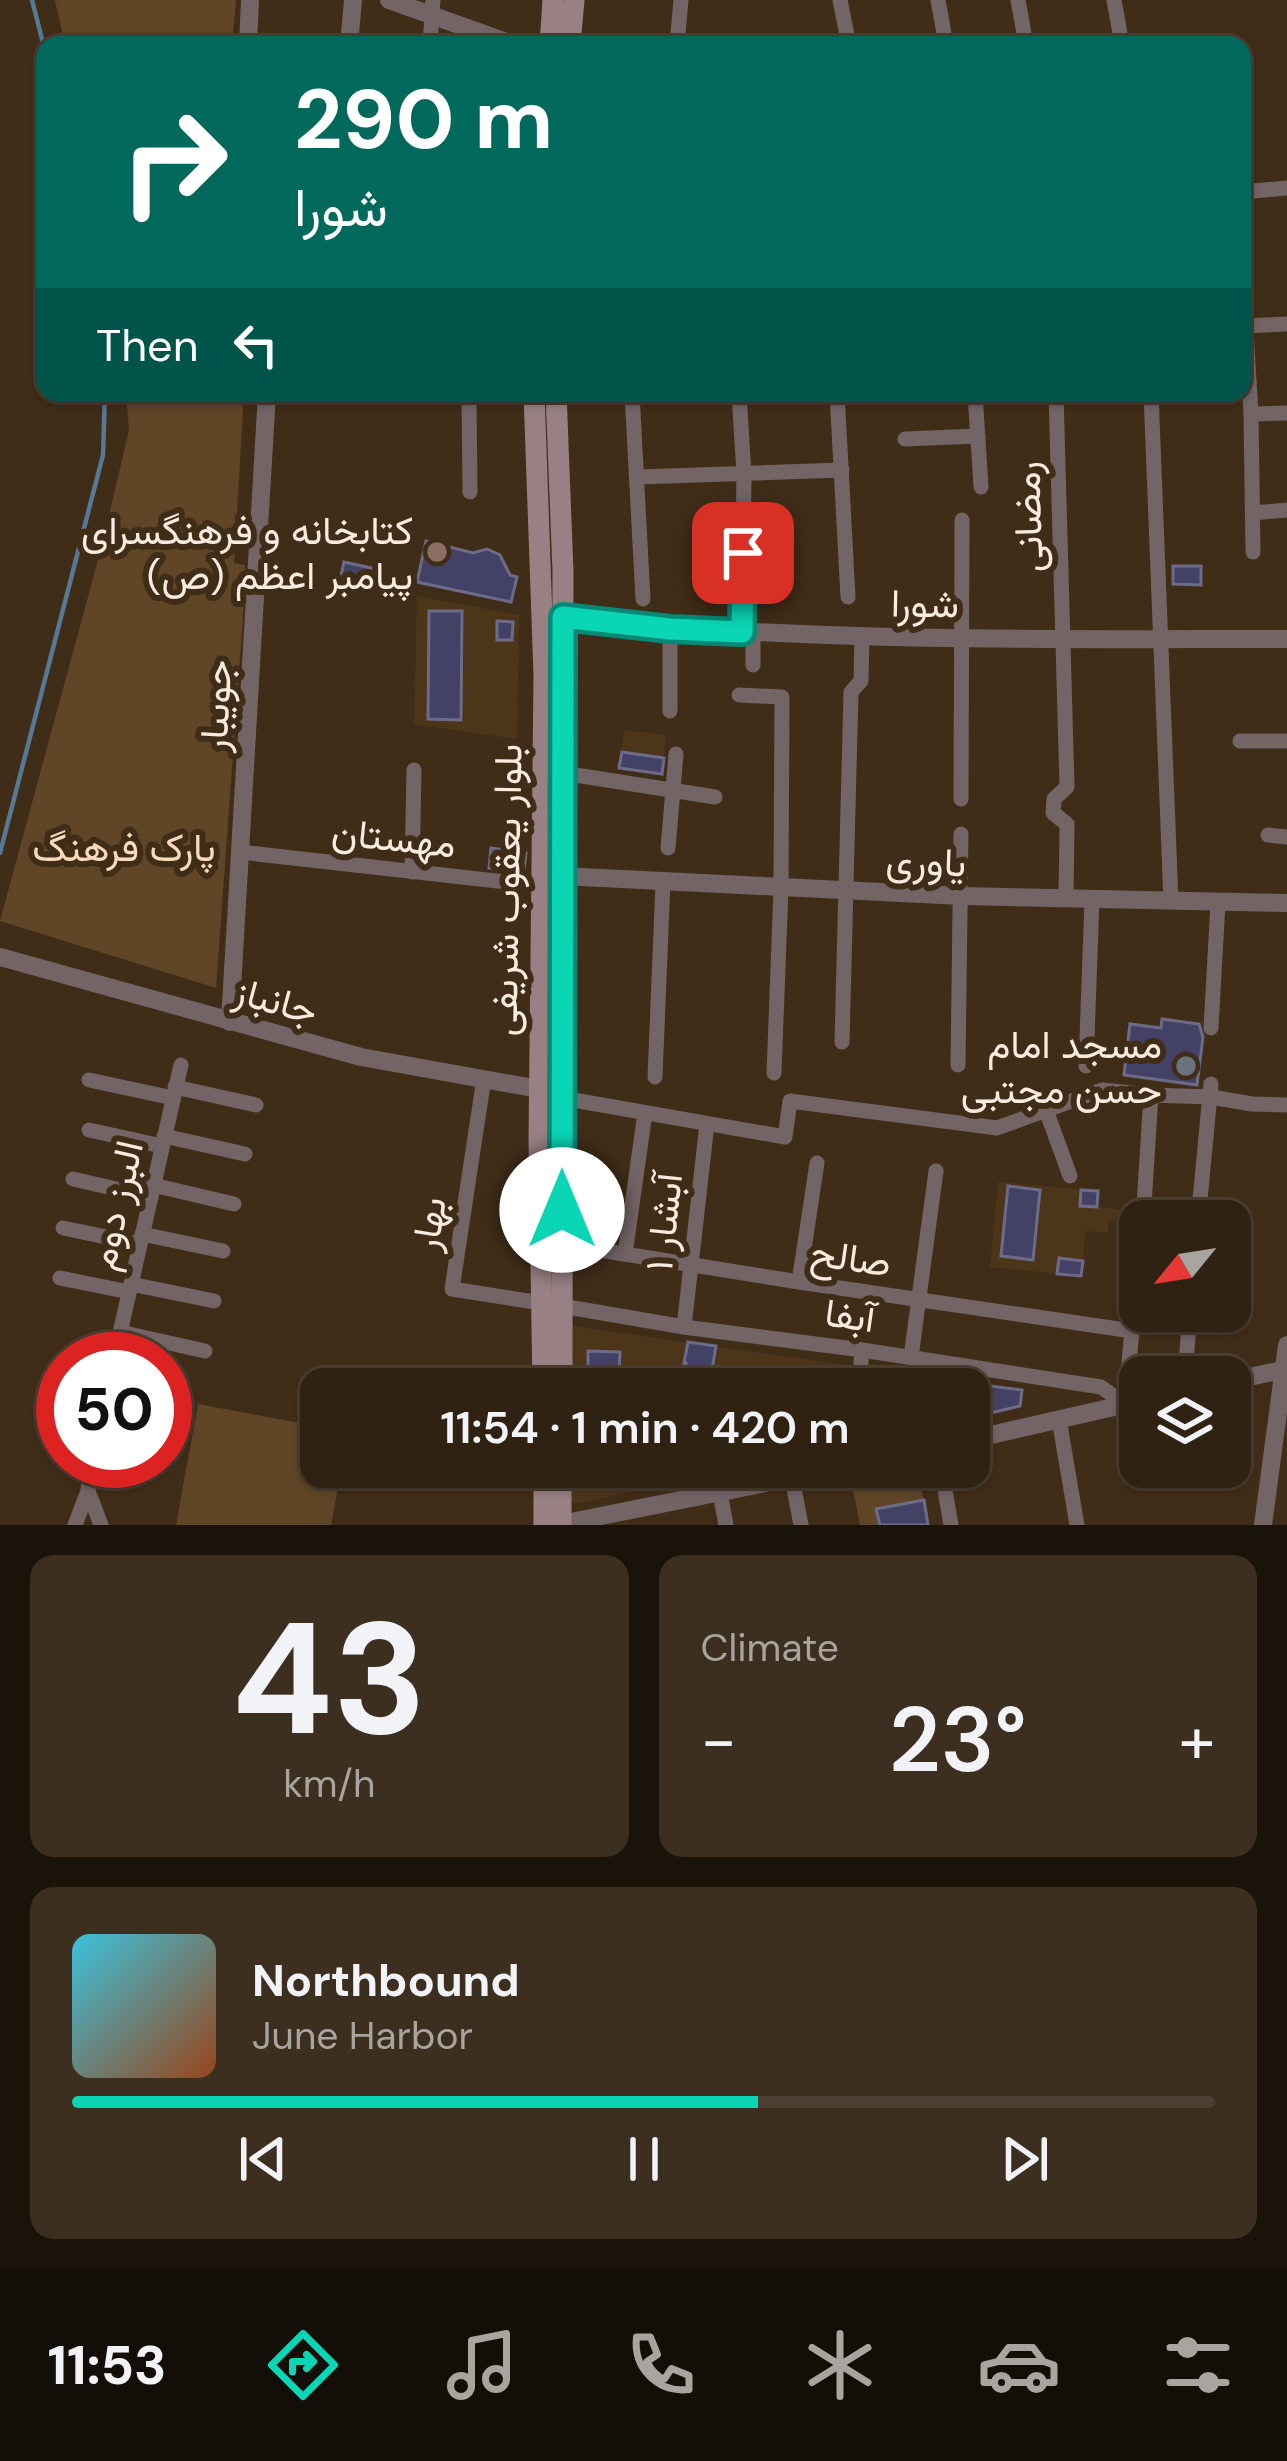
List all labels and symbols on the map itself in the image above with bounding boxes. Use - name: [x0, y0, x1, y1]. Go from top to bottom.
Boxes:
- street label: رمضانی: [1000, 460, 1055, 573]
- pin: [692, 502, 794, 604]
- place label: کتابخانه و فرهنگسرای پیامبر اعظم (ص): [81, 505, 413, 602]
- marker: کتابخانه و فرهنگسرای پیامبر اعظم (ص): [424, 539, 450, 565]
- street label: شورا: [891, 577, 959, 630]
- street label: جویبار: [188, 658, 243, 755]
- street label: بلوار یعقوب شریفی: [477, 743, 534, 1037]
- street label: مهستان: [329, 806, 459, 869]
- park label: پارک فرهنگ: [32, 822, 216, 874]
- street label: یاوری: [885, 835, 967, 888]
- street label: جانباز: [227, 965, 323, 1036]
- place label: مسجد امام حسن مجتبی: [961, 1019, 1162, 1115]
- marker: مسجد امام حسن مجتبی: [1173, 1053, 1199, 1079]
- street label: البرز دوم: [76, 1135, 155, 1275]
- position arrow: [499, 1147, 625, 1273]
- street label: آبشار ۱: [633, 1167, 694, 1274]
- street label: بهار: [399, 1193, 458, 1256]
- north arrow: [1119, 1200, 1251, 1332]
- street label: صالح: [807, 1227, 895, 1290]
- street label: آبفا: [822, 1287, 881, 1345]
- speed limit sign: 50: [36, 1332, 192, 1488]

